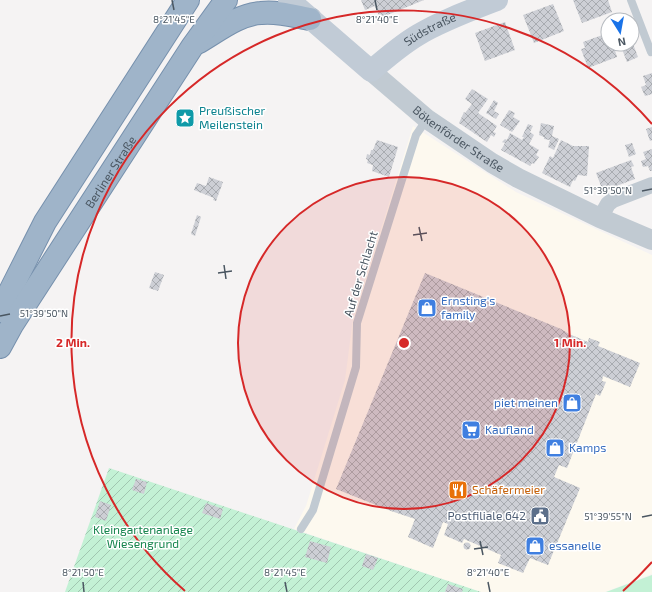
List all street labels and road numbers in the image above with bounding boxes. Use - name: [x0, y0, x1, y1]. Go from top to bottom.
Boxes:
- street label: Südstraße: [401, 9, 458, 48]
- street label: Bökenförder Straße: [411, 102, 507, 174]
- street label: Berliner Straße: [82, 133, 139, 210]
- street label: Auf der Schlacht: [340, 229, 380, 318]

